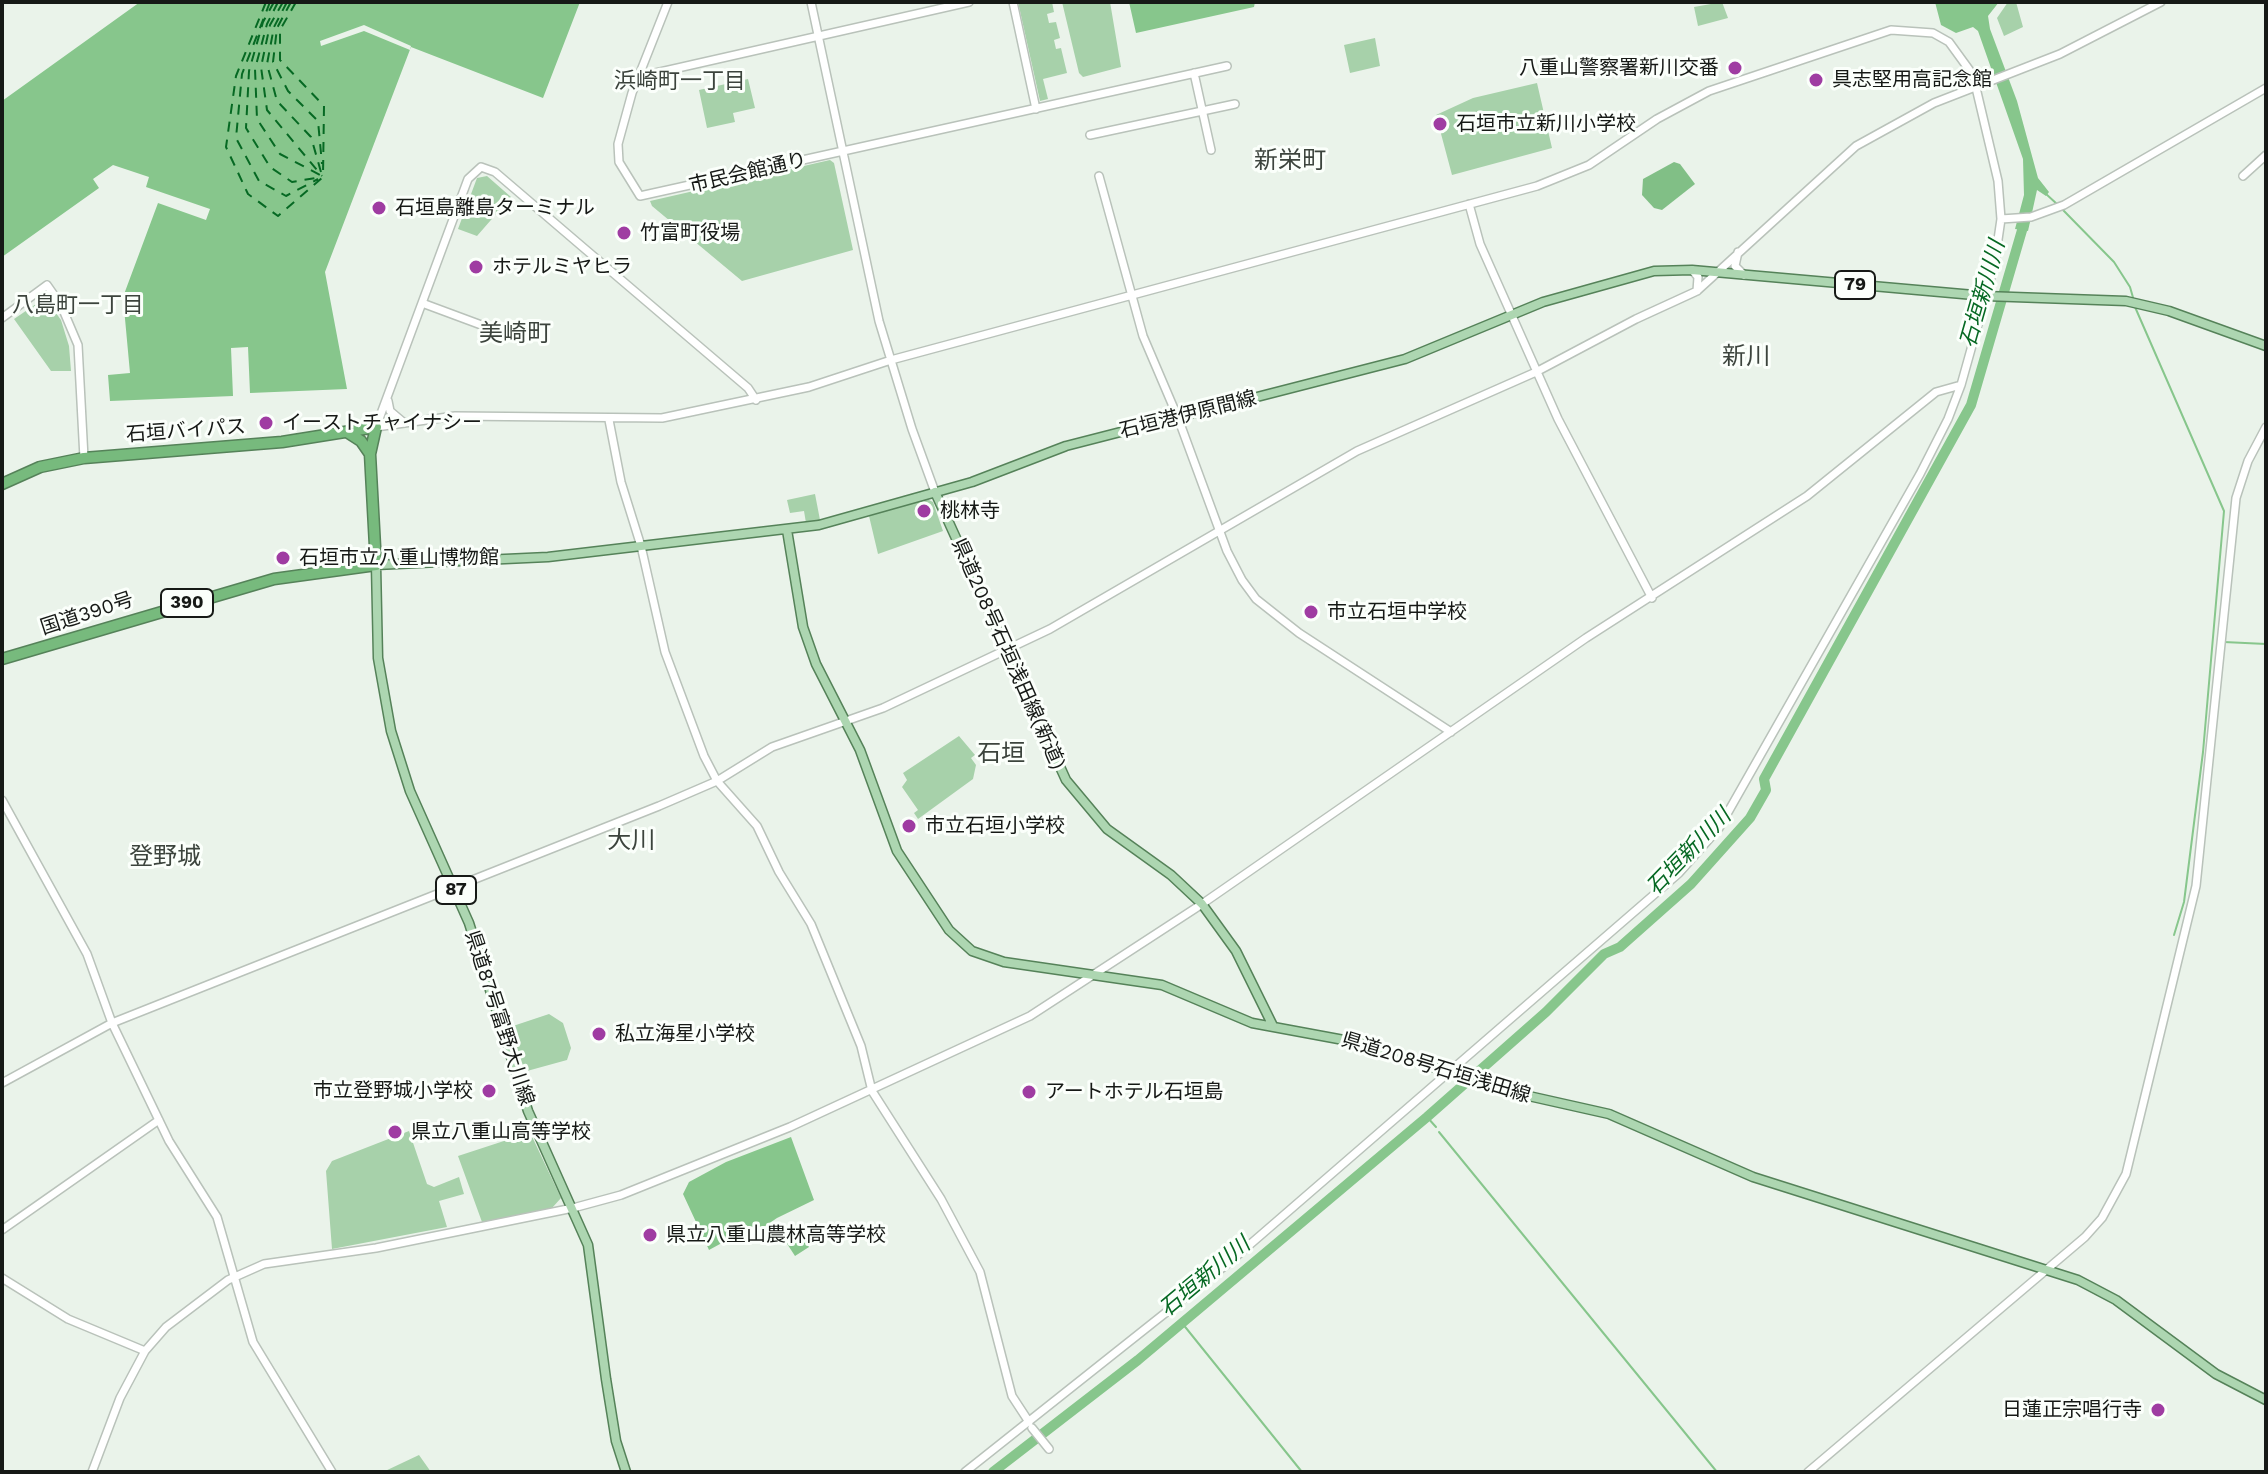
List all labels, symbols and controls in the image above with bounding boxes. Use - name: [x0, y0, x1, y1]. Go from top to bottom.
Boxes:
- place label: 八重山警察署新川交番: [1519, 56, 1719, 80]
- marker: 八重山警察署新川交番: [1726, 59, 1744, 77]
- place label: 具志堅用高記念館: [1832, 68, 1992, 92]
- district label: 浜崎町一丁目: [614, 69, 746, 95]
- marker: 具志堅用高記念館: [1807, 71, 1825, 89]
- place label: 石垣市立新川小学校: [1456, 112, 1636, 136]
- marker: 石垣市立新川小学校: [1431, 115, 1449, 133]
- district label: 新栄町: [1254, 147, 1326, 175]
- street label: 市民会館通り: [687, 148, 809, 198]
- place label: 石垣島離島ターミナル: [395, 196, 595, 220]
- marker: 石垣島離島ターミナル: [370, 199, 388, 217]
- place label: 竹富町役場: [640, 221, 740, 245]
- marker: 竹富町役場: [615, 224, 633, 242]
- water label: 石垣新川川: [1955, 237, 2011, 351]
- place label: ホテルミヤヒラ: [492, 255, 632, 279]
- marker: ホテルミヤヒラ: [467, 258, 485, 276]
- road number: 79: [1835, 271, 1875, 299]
- district label: 八島町一丁目: [12, 293, 144, 319]
- district label: 美崎町: [479, 320, 551, 348]
- district label: 新川: [1722, 343, 1770, 371]
- street label: 石垣港伊原間線: [1117, 386, 1259, 444]
- place label: イーストチャイナシー: [282, 411, 482, 435]
- marker: イーストチャイナシー: [257, 414, 275, 432]
- street label: 石垣バイパス: [125, 415, 247, 447]
- place label: 桃林寺: [940, 499, 1000, 523]
- marker: 桃林寺: [915, 502, 933, 520]
- street label: 県道208号石垣浅田線(新道): [946, 535, 1070, 773]
- place label: 石垣市立八重山博物館: [299, 546, 499, 570]
- marker: 石垣市立八重山博物館: [274, 549, 292, 567]
- street label: 国道390号: [37, 588, 137, 640]
- road number: 390: [161, 589, 213, 617]
- place label: 市立石垣中学校: [1327, 600, 1467, 624]
- marker: 市立石垣中学校: [1302, 603, 1320, 621]
- district label: 石垣: [977, 740, 1025, 768]
- water label: 石垣新川川: [1641, 803, 1737, 901]
- place label: 市立石垣小学校: [925, 814, 1065, 838]
- marker: 市立石垣小学校: [900, 817, 918, 835]
- district label: 大川: [607, 827, 655, 855]
- district label: 登野城: [129, 843, 201, 871]
- road number: 87: [436, 876, 476, 904]
- street label: 県道87号富野大川線: [459, 927, 539, 1109]
- place label: 私立海星小学校: [615, 1022, 755, 1046]
- marker: 私立海星小学校: [590, 1025, 608, 1043]
- street label: 県道208号石垣浅田線: [1339, 1028, 1533, 1108]
- place label: 市立登野城小学校: [313, 1079, 473, 1103]
- place label: アートホテル石垣島: [1045, 1080, 1224, 1104]
- marker: 市立登野城小学校: [480, 1082, 498, 1100]
- marker: アートホテル石垣島: [1020, 1083, 1038, 1101]
- place label: 県立八重山高等学校: [411, 1120, 591, 1144]
- marker: 県立八重山高等学校: [386, 1123, 404, 1141]
- place label: 県立八重山農林高等学校: [666, 1223, 886, 1247]
- marker: 県立八重山農林高等学校: [641, 1226, 659, 1244]
- water label: 石垣新川川: [1154, 1232, 1256, 1322]
- place label: 日蓮正宗唱行寺: [2002, 1398, 2142, 1422]
- marker: 日蓮正宗唱行寺: [2149, 1401, 2167, 1419]

